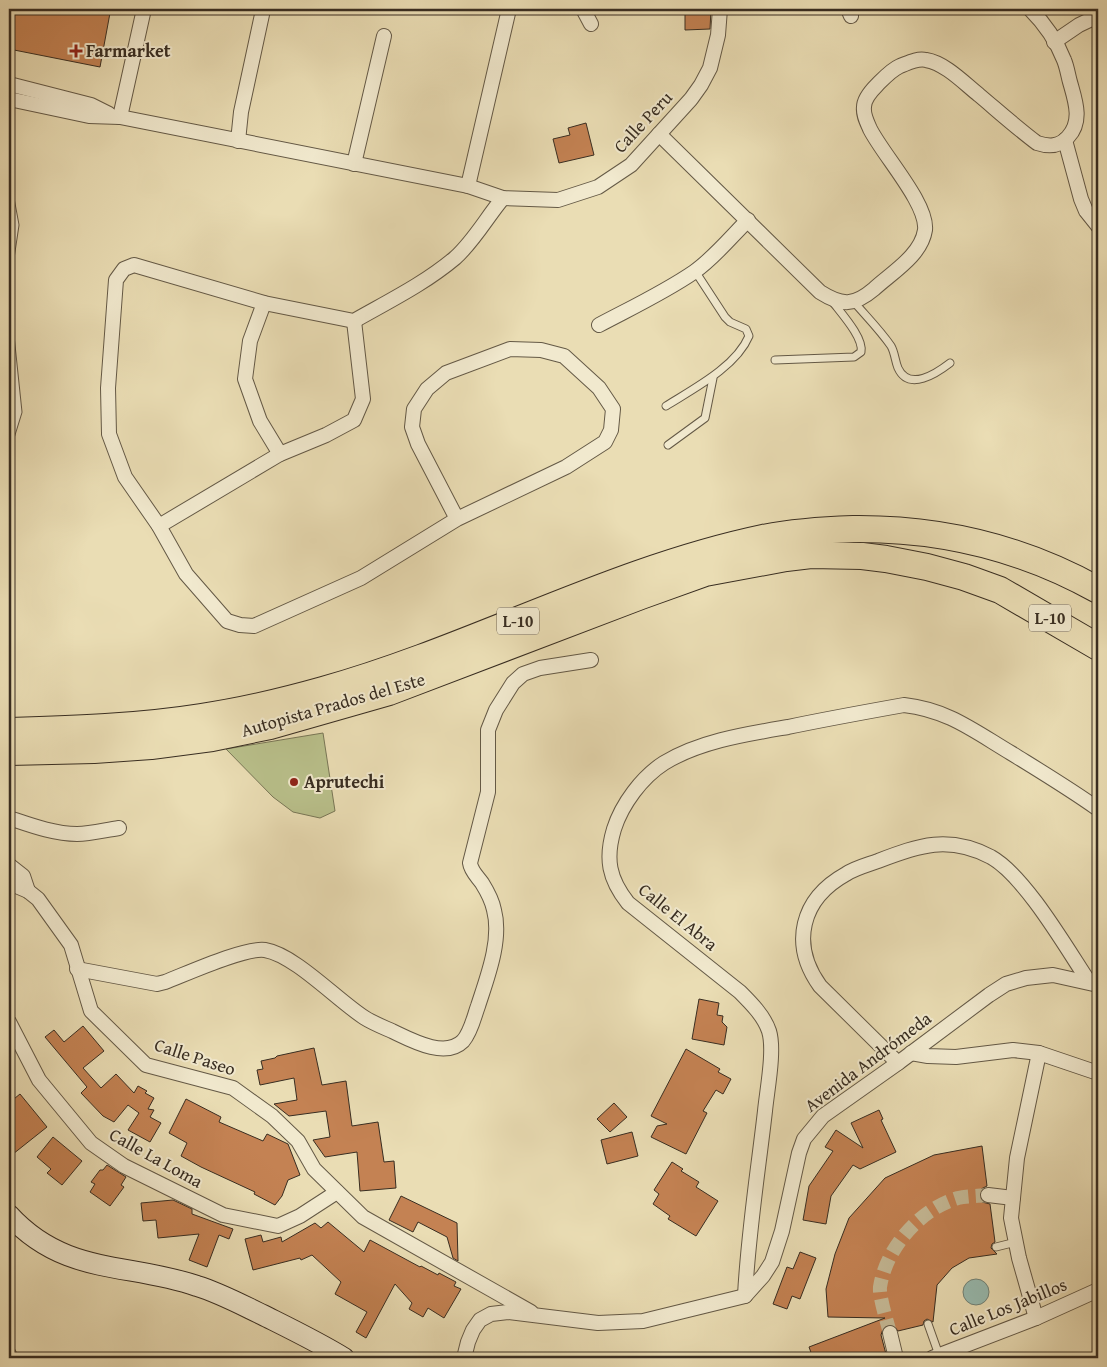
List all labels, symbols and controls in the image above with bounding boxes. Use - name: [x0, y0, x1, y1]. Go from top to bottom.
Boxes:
- place label: Farmarket: [86, 37, 171, 64]
- marker: Farmarket: [70, 45, 82, 57]
- street label: Calle Peru: [607, 84, 679, 159]
- road number: L-10: [1029, 604, 1071, 632]
- road number: L-10: [497, 608, 539, 634]
- street label: Autopista Prados del Este: [238, 665, 428, 744]
- place label: Aprutechi: [304, 768, 385, 795]
- marker: Aprutechi: [288, 776, 300, 788]
- street label: Calle El Abra: [633, 876, 724, 957]
- street label: Avenida Andrómeda: [799, 1005, 937, 1118]
- street label: Calle Paseo: [151, 1031, 239, 1082]
- street label: Calle La Loma: [105, 1121, 208, 1195]
- street label: Calle Los Jabillos: [945, 1271, 1071, 1342]

